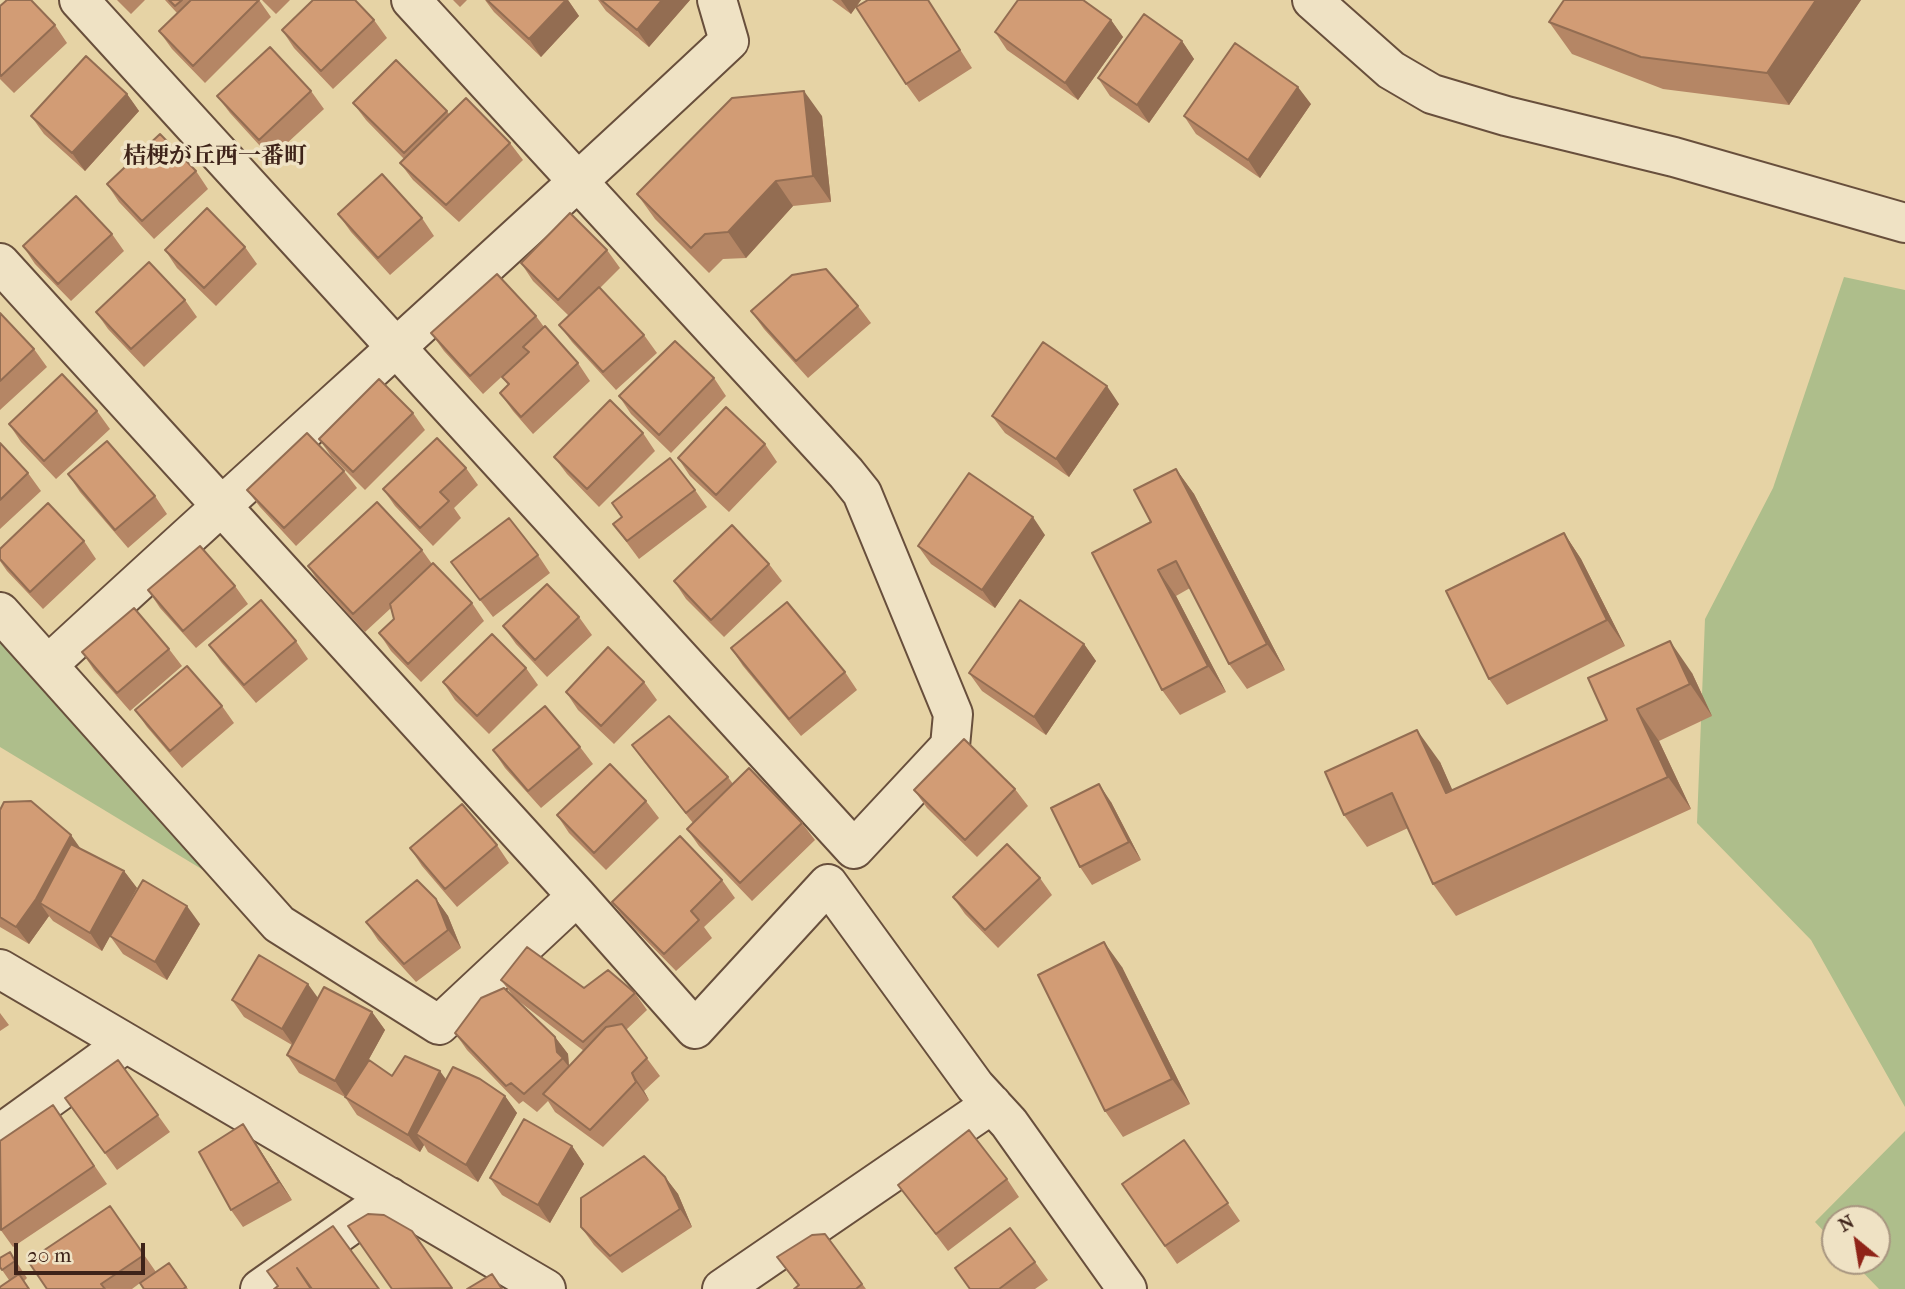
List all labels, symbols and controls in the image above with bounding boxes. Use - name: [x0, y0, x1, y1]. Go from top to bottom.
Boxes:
- district label: 桔梗が丘西一番町: [123, 143, 307, 171]
- north arrow: [1821, 1205, 1891, 1275]
- text: N: [1835, 1210, 1858, 1237]
- scale bar: [18, 1230, 149, 1274]
- text: 20 m: [27, 1243, 71, 1267]

